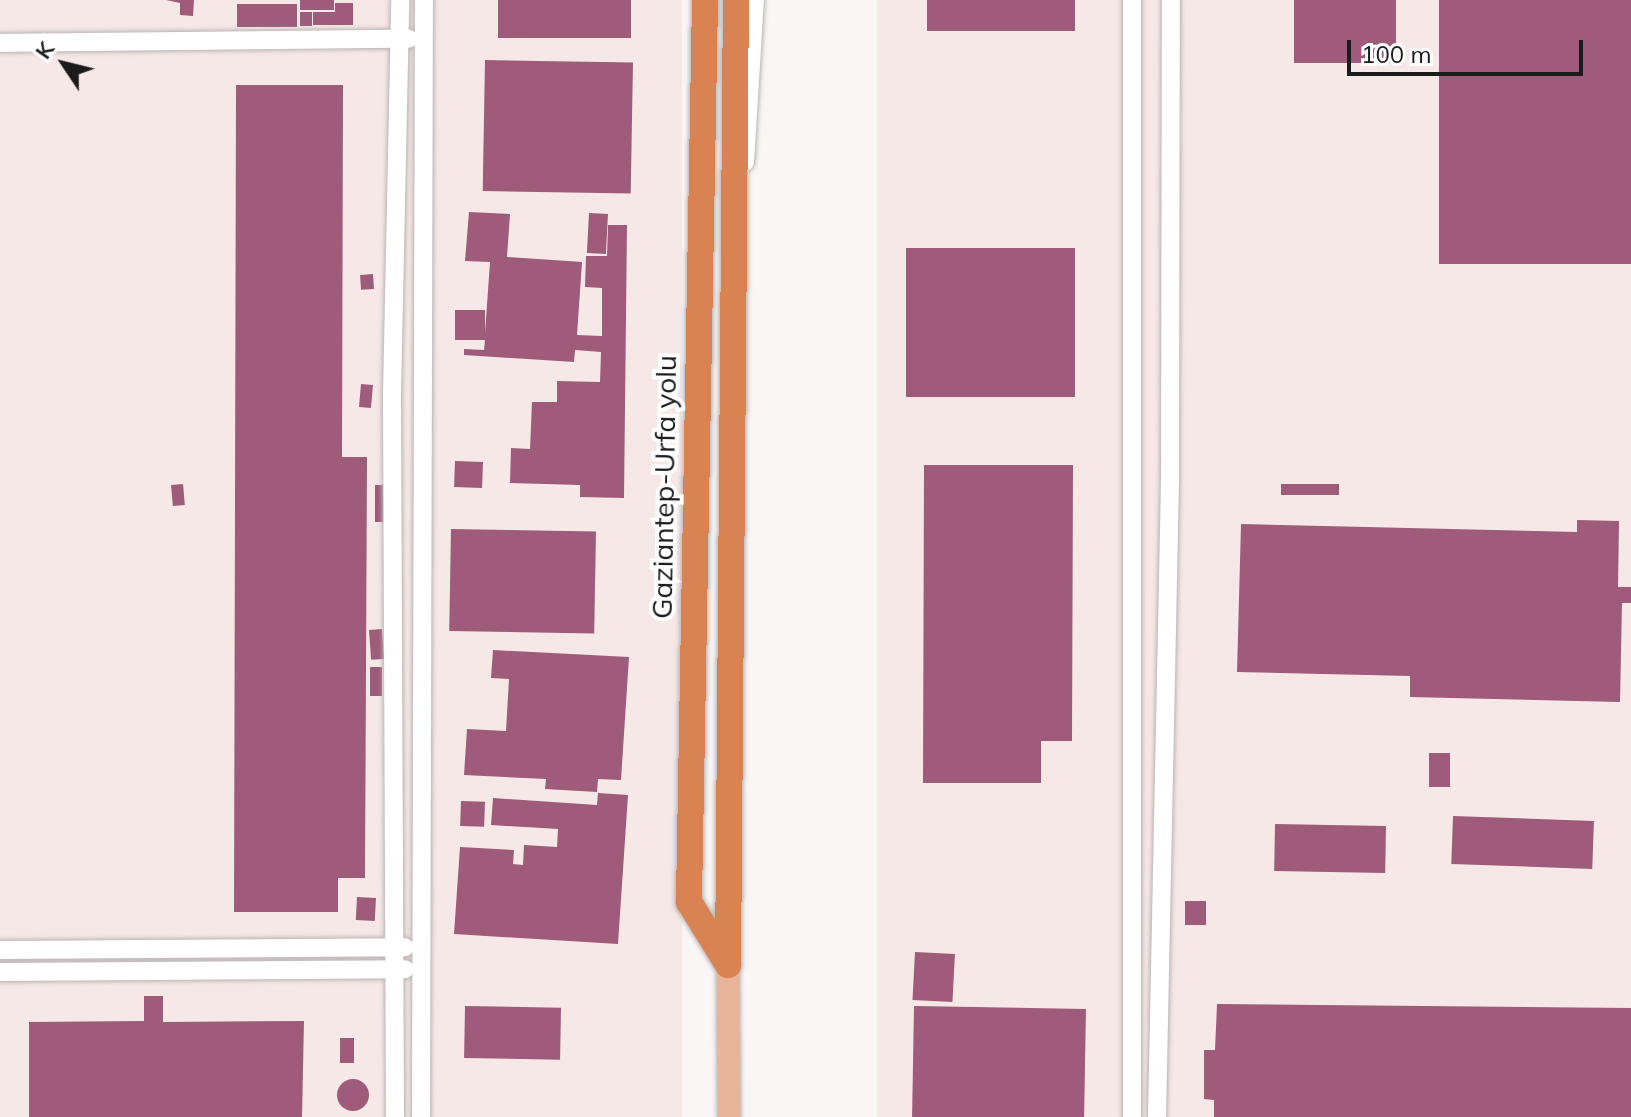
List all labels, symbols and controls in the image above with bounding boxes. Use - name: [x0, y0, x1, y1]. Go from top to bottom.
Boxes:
- north arrow: [24, 24, 104, 104]
- scale bar: [1351, 24, 1587, 74]
- text: K: [29, 36, 60, 64]
- text: 100 m: [1361, 39, 1432, 69]
- street label: Gaziantep-Urfa yolu: [645, 355, 683, 619]

